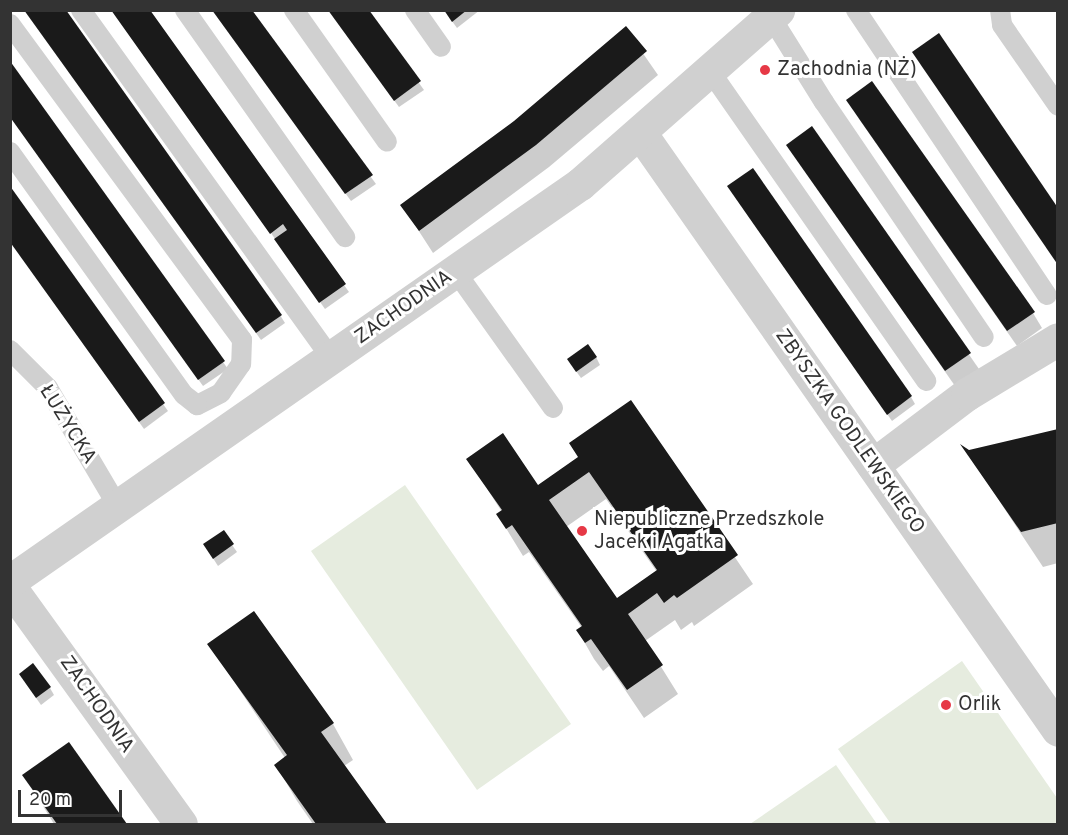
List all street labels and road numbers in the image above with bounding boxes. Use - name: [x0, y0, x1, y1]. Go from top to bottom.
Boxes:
- street label: ZACHODNIA: [351, 266, 457, 350]
- street label: ZBYSZKA GODLEWSKIEGO: [769, 325, 929, 539]
- street label: ŁUŻYCKA: [33, 381, 101, 469]
- street label: ZACHODNIA: [54, 652, 138, 758]

